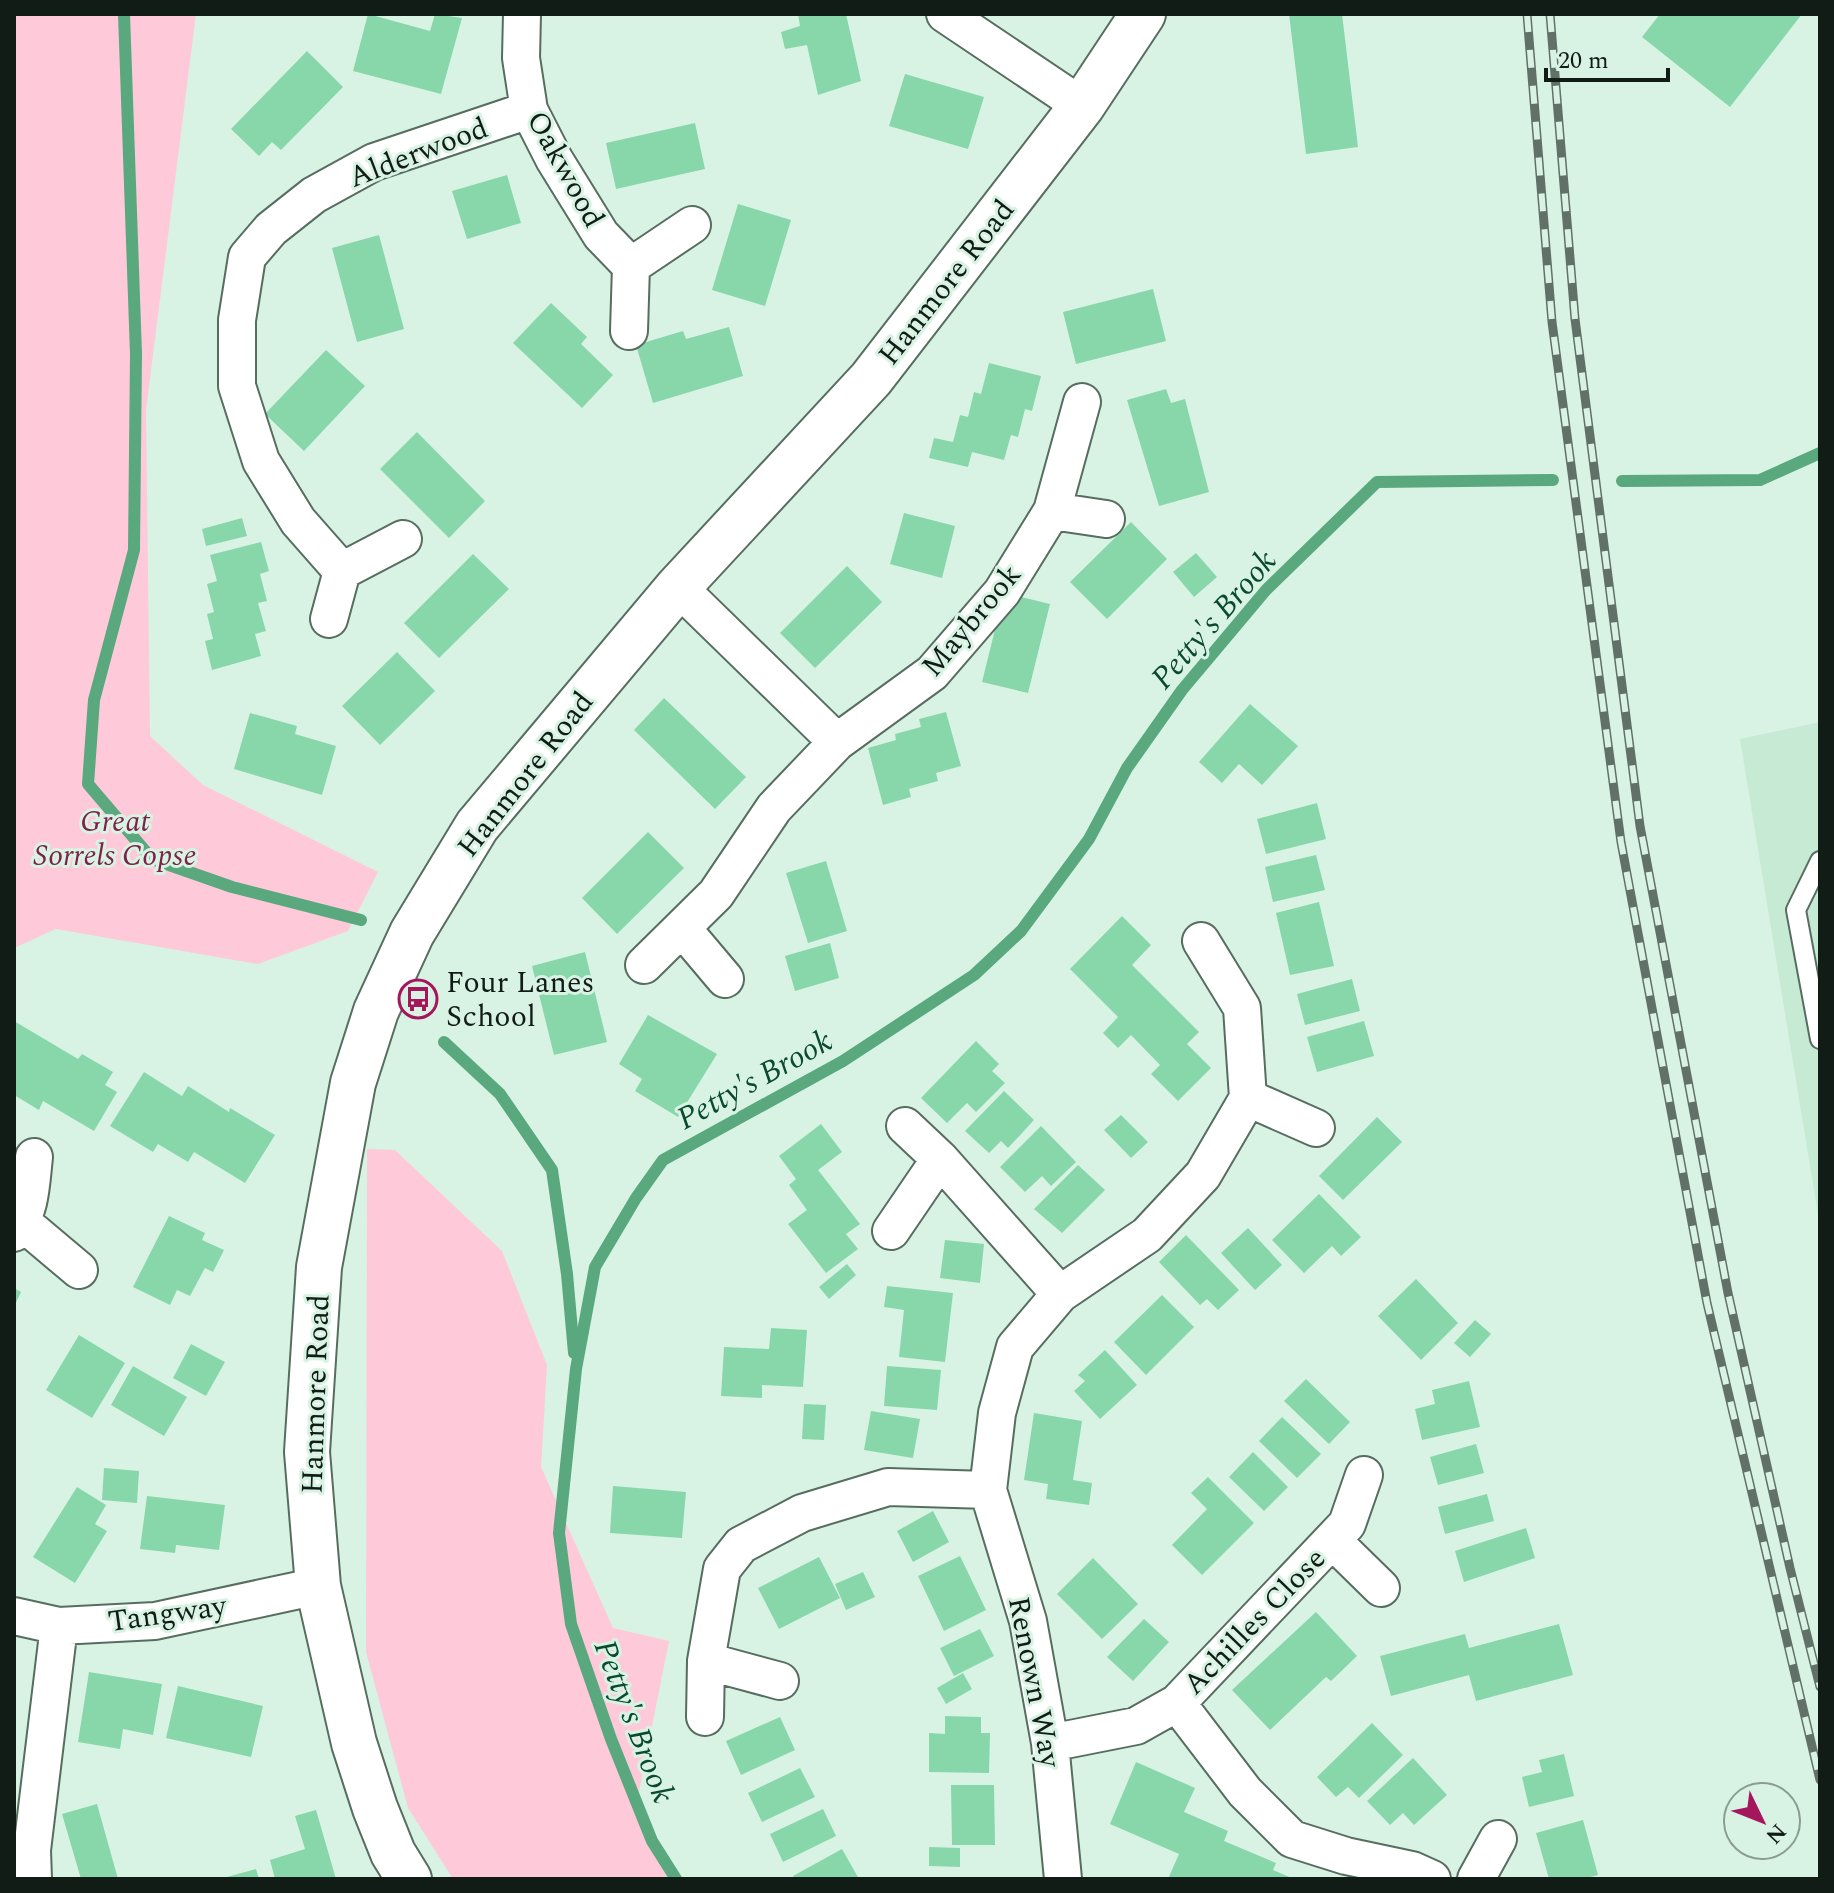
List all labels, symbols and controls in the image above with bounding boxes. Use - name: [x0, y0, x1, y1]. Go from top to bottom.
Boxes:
- scale bar: [1546, 32, 1668, 82]
- text: 20 m: [1558, 43, 1609, 79]
- street label: Oakwood: [514, 103, 616, 236]
- street label: Alderwood: [342, 105, 495, 201]
- street label: Hanmore Road: [867, 190, 1026, 376]
- water label: Petty's Brook: [1139, 539, 1289, 701]
- street label: Maybrook: [911, 554, 1033, 687]
- street label: Hanmore Road: [446, 682, 605, 868]
- park label: Great Sorrels Copse: [34, 799, 196, 879]
- place label: Four Lanes School: [446, 960, 595, 1040]
- bus stop icon: Four Lanes School: [397, 978, 439, 1020]
- water label: Petty's Brook: [668, 1017, 842, 1143]
- street label: Hanmore Road: [290, 1293, 342, 1495]
- street label: Achilles Close: [1172, 1537, 1337, 1706]
- street label: Tangway: [105, 1583, 231, 1645]
- street label: Renown Way: [995, 1593, 1073, 1773]
- water label: Petty's Brook: [580, 1633, 687, 1811]
- north arrow: [1722, 1781, 1802, 1861]
- text: N: [1757, 1816, 1794, 1851]

